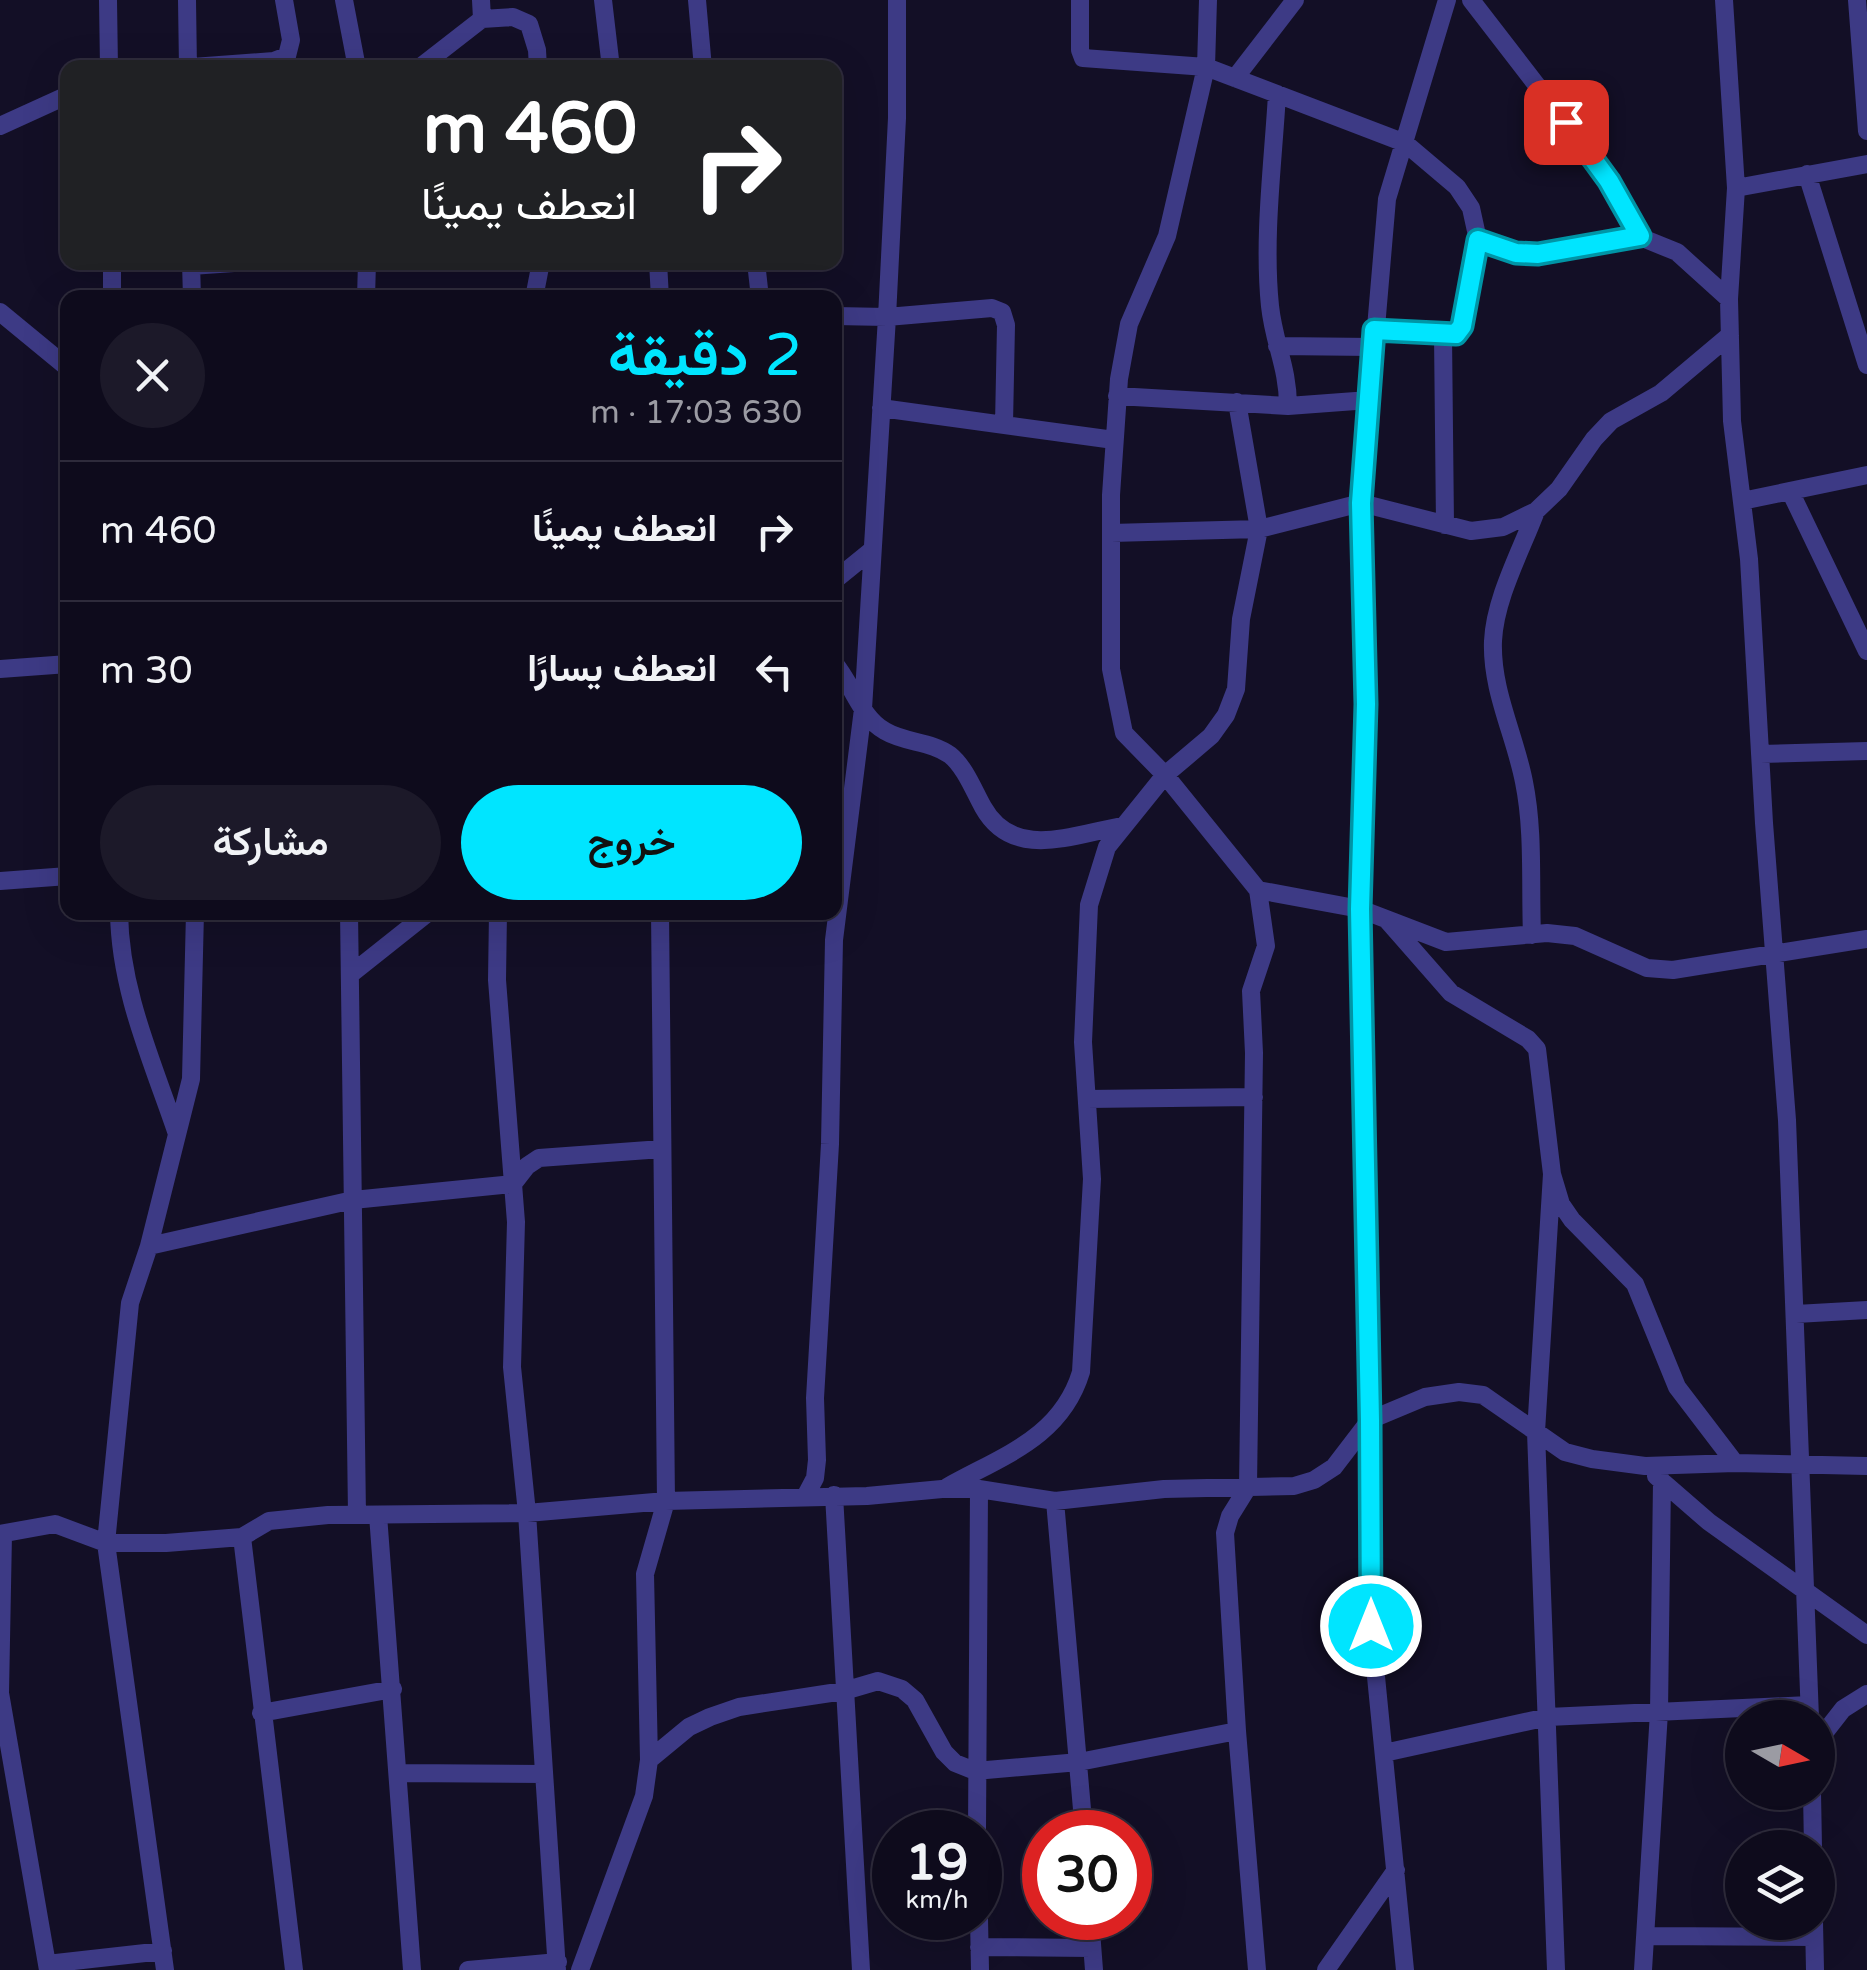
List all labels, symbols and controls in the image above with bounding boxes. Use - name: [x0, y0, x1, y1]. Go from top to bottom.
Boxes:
- pin: [1524, 80, 1609, 165]
- text: 460 m: [423, 88, 637, 172]
- icon: arrive: [1539, 95, 1594, 150]
- icon: right: [672, 100, 802, 230]
- text: انعطف يمينًا: [421, 178, 637, 232]
- text: 2 دقيقة: [608, 320, 802, 392]
- button: close: [100, 323, 205, 428]
- text: 630 m · 17:03: [590, 394, 802, 432]
- icon: right: [747, 504, 802, 559]
- text: انعطف يمينًا: [532, 506, 717, 552]
- text: 460 m: [100, 508, 216, 554]
- icon: left: [747, 644, 802, 699]
- text: انعطف يسارًا: [527, 646, 717, 692]
- text: 30 m: [100, 648, 193, 694]
- button: مشاركة: [100, 785, 441, 900]
- button: خروج: [461, 785, 802, 900]
- position arrow: [1319, 1574, 1423, 1678]
- north arrow: [1725, 1700, 1835, 1810]
- map controls: [1725, 1700, 1835, 1940]
- speed limit sign: 30: [1022, 1810, 1152, 1940]
- button: layers: [1725, 1830, 1835, 1940]
- text: 19: [906, 1833, 968, 1893]
- text: km/h: [906, 1885, 968, 1915]

